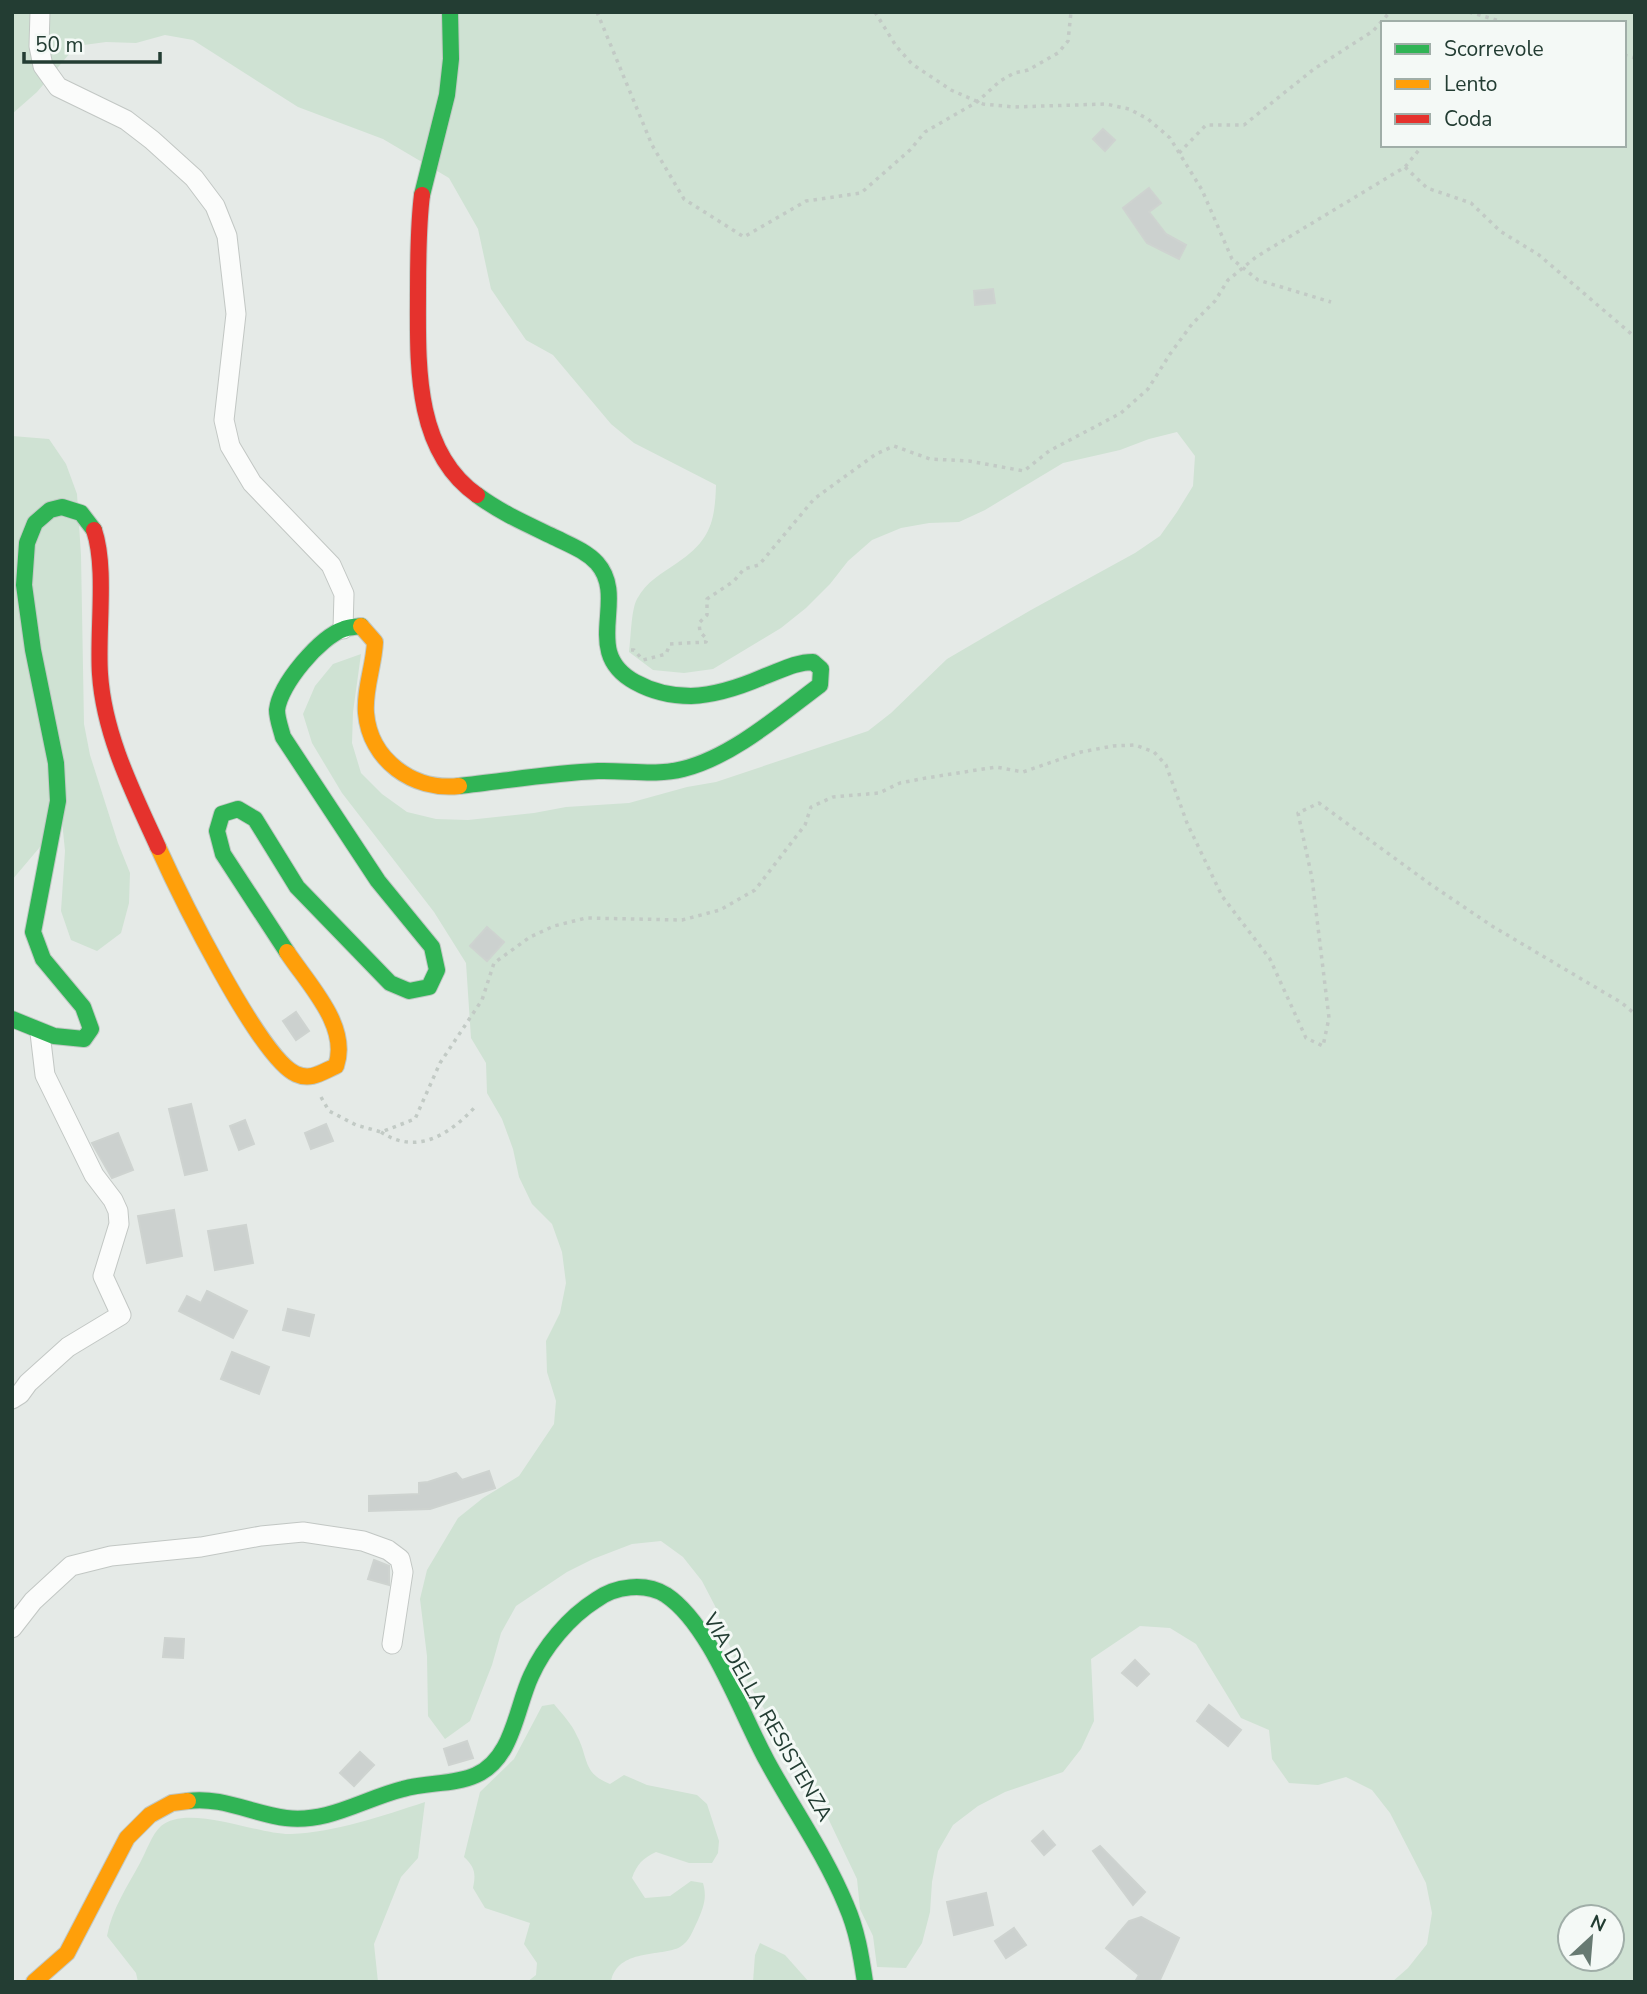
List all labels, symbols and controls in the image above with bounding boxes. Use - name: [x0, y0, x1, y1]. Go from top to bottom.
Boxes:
- scale bar: [24, 21, 161, 65]
- legend: [1381, 21, 1626, 147]
- text: 50 m: [35, 31, 84, 59]
- text: Scorrevole: [1444, 35, 1544, 63]
- text: Lento: [1444, 70, 1497, 98]
- text: Coda: [1444, 105, 1492, 133]
- street label: VIA DELLA RESISTENZA: [696, 1607, 839, 1826]
- north arrow: [1556, 1903, 1626, 1973]
- text: N: [1586, 1909, 1610, 1938]

